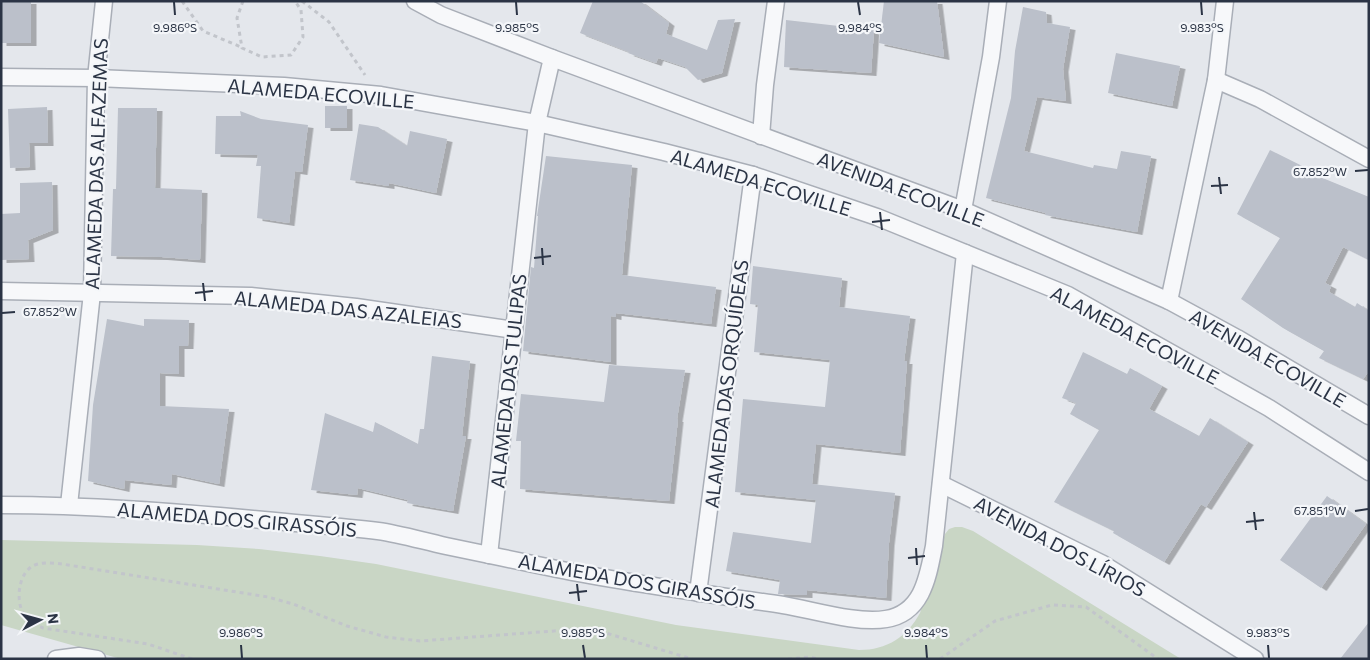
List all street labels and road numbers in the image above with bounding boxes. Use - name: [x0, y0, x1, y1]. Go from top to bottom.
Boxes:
- street label: ALAMEDA DAS ALFAZEMAS: [80, 38, 112, 290]
- street label: ALAMEDA ECOVILLE: [227, 73, 415, 113]
- street label: ALAMEDA ECOVILLE: [668, 144, 854, 220]
- street label: AVENIDA ECOVILLE: [814, 147, 988, 231]
- street label: ALAMEDA DAS ORQUÍDEAS: [699, 258, 753, 510]
- street label: ALAMEDA DAS TULIPAS: [485, 273, 531, 489]
- street label: ALAMEDA ECOVILLE: [1047, 281, 1223, 389]
- street label: ALAMEDA DAS AZALEIAS: [233, 286, 463, 332]
- street label: AVENIDA ECOVILLE: [1186, 304, 1350, 412]
- street label: AVENIDA DOS LÍRIOS: [970, 491, 1150, 601]
- street label: ALAMEDA DOS GIRASSÓIS: [116, 496, 358, 541]
- street label: ALAMEDA DOS GIRASSÓIS: [517, 548, 758, 613]

